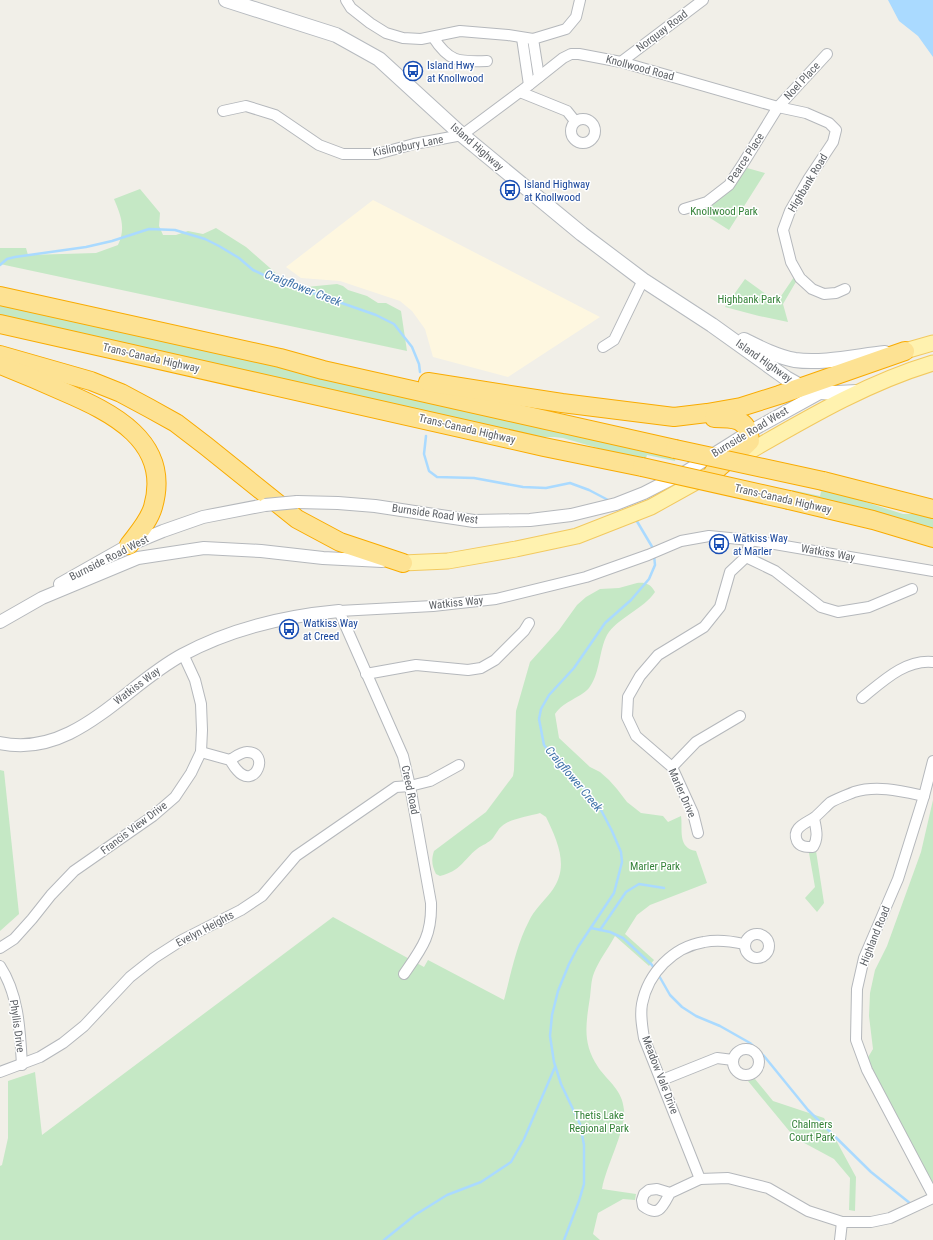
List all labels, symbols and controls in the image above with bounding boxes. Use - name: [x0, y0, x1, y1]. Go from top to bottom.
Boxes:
- street label: Norquay Road: [634, 8, 690, 54]
- street label: Knollwood Road: [604, 53, 676, 83]
- place label: Island Hwy at Knollwood: [427, 59, 483, 85]
- bus stop icon: Island Hwy at Knollwood: [402, 60, 424, 82]
- street label: Noel Place: [781, 60, 823, 102]
- street label: Island Highway: [448, 120, 506, 174]
- street label: Pearce Place: [725, 131, 767, 185]
- street label: Kislingbury Lane: [372, 133, 444, 159]
- street label: Highbank Road: [786, 151, 830, 215]
- place label: Island Highway at Knollwood: [524, 178, 590, 204]
- bus stop icon: Island Highway at Knollwood: [499, 179, 521, 201]
- park label: Knollwood Park: [690, 205, 758, 218]
- water label: Craigflower Creek: [263, 267, 344, 309]
- park label: Highbank Park: [717, 293, 781, 306]
- street label: Island Highway: [733, 337, 795, 385]
- street label: Trans-Canada Highway: [101, 341, 201, 376]
- street label: Burnside Road West: [709, 404, 791, 460]
- street label: Trans-Canada Highway: [417, 412, 517, 447]
- street label: Trans-Canada Highway: [733, 482, 833, 517]
- street label: Burnside Road West: [391, 502, 479, 526]
- street label: Burnside Road West: [67, 532, 151, 584]
- place label: Watkiss Way at Marler: [733, 532, 788, 558]
- bus stop icon: Watkiss Way at Marler: [708, 533, 730, 555]
- street label: Watkiss Way: [800, 542, 856, 564]
- street label: Watkiss Way: [428, 594, 484, 612]
- place label: Watkiss Way at Creed: [303, 617, 358, 643]
- bus stop icon: Watkiss Way at Creed: [278, 618, 300, 640]
- street label: Watkiss Way: [111, 664, 163, 708]
- water label: Craigflower Creek: [543, 743, 606, 815]
- street label: Creed Road: [398, 764, 422, 816]
- street label: Marler Drive: [665, 766, 699, 820]
- street label: Francis View Drive: [98, 799, 170, 857]
- park label: Marler Park: [630, 860, 680, 873]
- street label: Highland Road: [857, 904, 893, 968]
- street label: Evelyn Heights: [174, 908, 236, 950]
- street label: Phyllis Drive: [7, 999, 27, 1053]
- street label: Meadow Vale Drive: [639, 1034, 681, 1116]
- park label: Thetis Lake Regional Park: [569, 1109, 629, 1135]
- park label: Chalmers Court Park: [789, 1118, 835, 1144]

